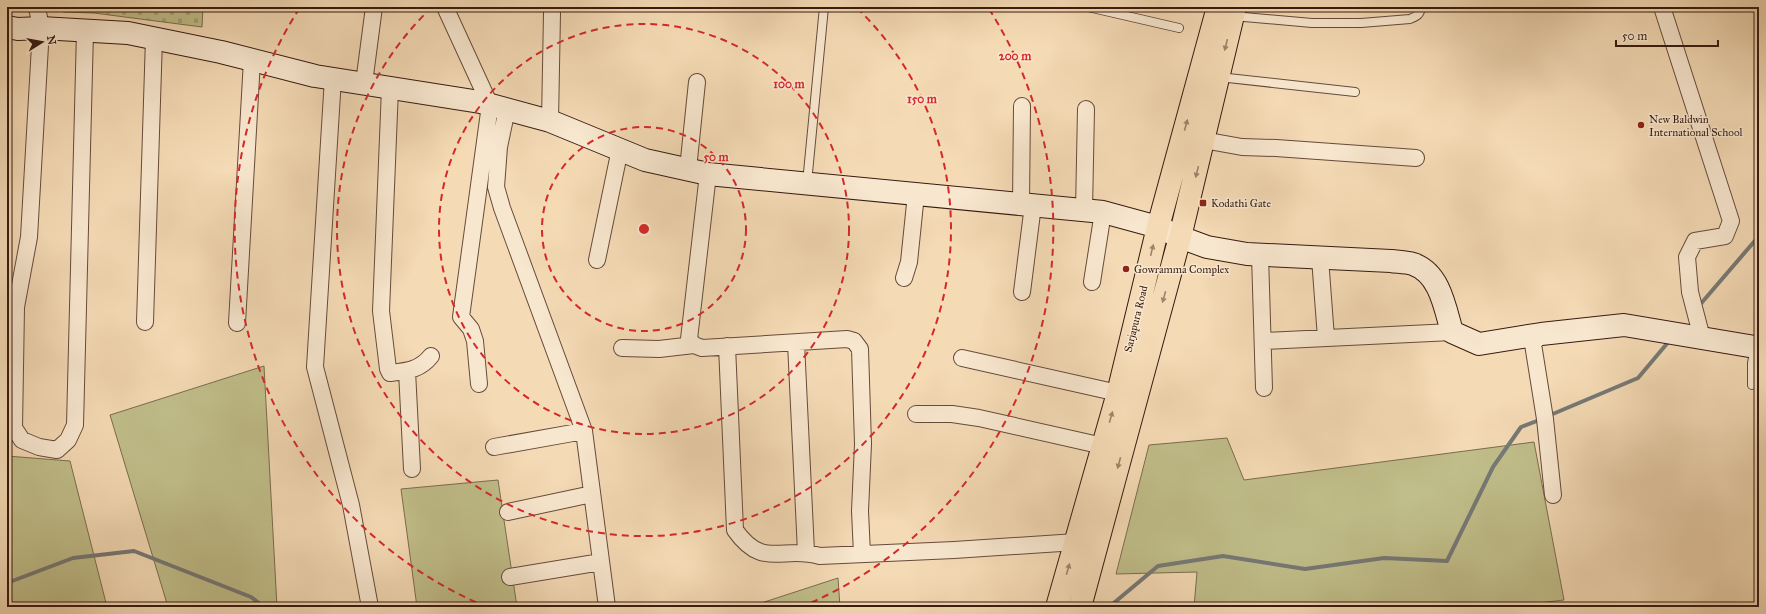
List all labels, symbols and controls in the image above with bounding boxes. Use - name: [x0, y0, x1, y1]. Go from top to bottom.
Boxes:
- north arrow: [22, 22, 62, 62]
- scale bar: [1616, 22, 1718, 48]
- text: 50 m: [1622, 29, 1647, 43]
- text: N: [44, 34, 59, 47]
- one-way arrow: [1223, 39, 1229, 51]
- text: 200 m: [999, 49, 1032, 63]
- text: 100 m: [773, 77, 806, 91]
- text: 150 m: [907, 92, 938, 106]
- place label: New Baldwin International School: [1649, 113, 1742, 139]
- one-way arrow: [1183, 119, 1189, 131]
- marker: New Baldwin International School: [1636, 120, 1646, 130]
- text: 50 m: [703, 150, 730, 164]
- one-way arrow: [1193, 165, 1199, 178]
- place label: Kodathi Gate: [1211, 197, 1271, 210]
- marker: Kodathi Gate: [1198, 198, 1208, 208]
- centre of rings: [637, 222, 651, 236]
- one-way arrow: [1150, 244, 1156, 257]
- place label: Gowramma Complex: [1134, 263, 1229, 276]
- marker: Gowramma Complex: [1121, 264, 1131, 274]
- street label: Sarjapura Road: [1121, 284, 1151, 354]
- one-way arrow: [1161, 292, 1167, 304]
- one-way arrow: [1108, 411, 1114, 423]
- one-way arrow: [1116, 458, 1122, 470]
- one-way arrow: [1065, 563, 1071, 575]

